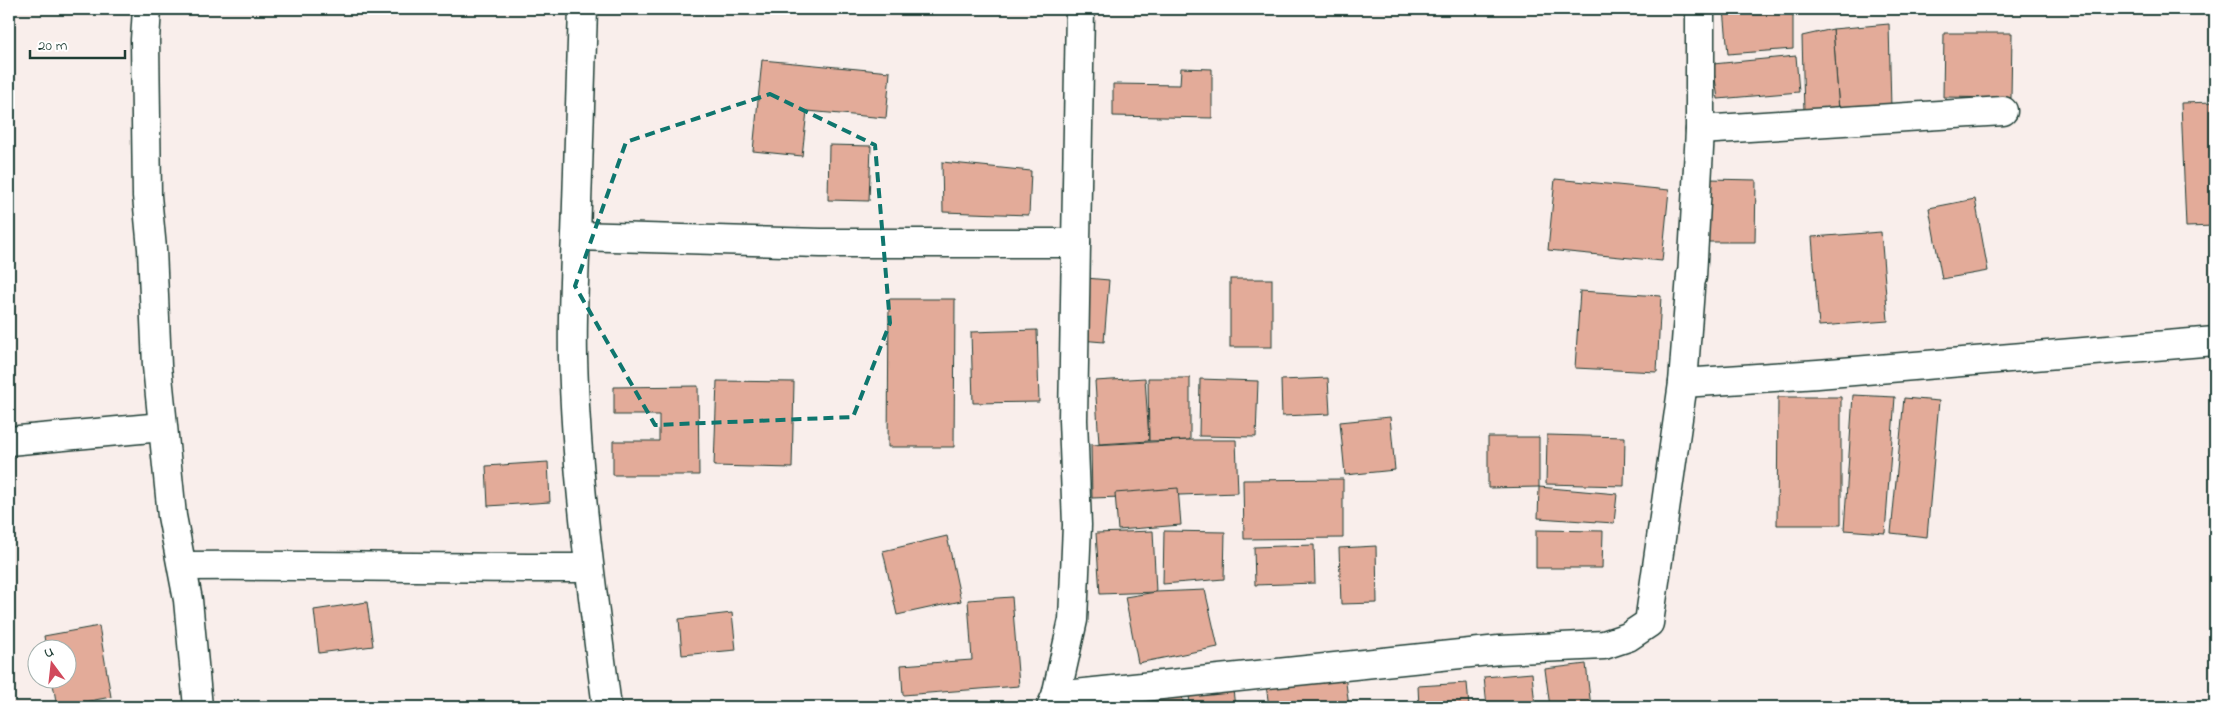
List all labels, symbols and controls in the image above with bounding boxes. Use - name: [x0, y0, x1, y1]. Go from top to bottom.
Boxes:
- scale bar: [30, 28, 125, 60]
- text: 20 m: [38, 35, 68, 57]
- north arrow: [28, 638, 78, 688]
- text: U: [42, 642, 56, 664]

